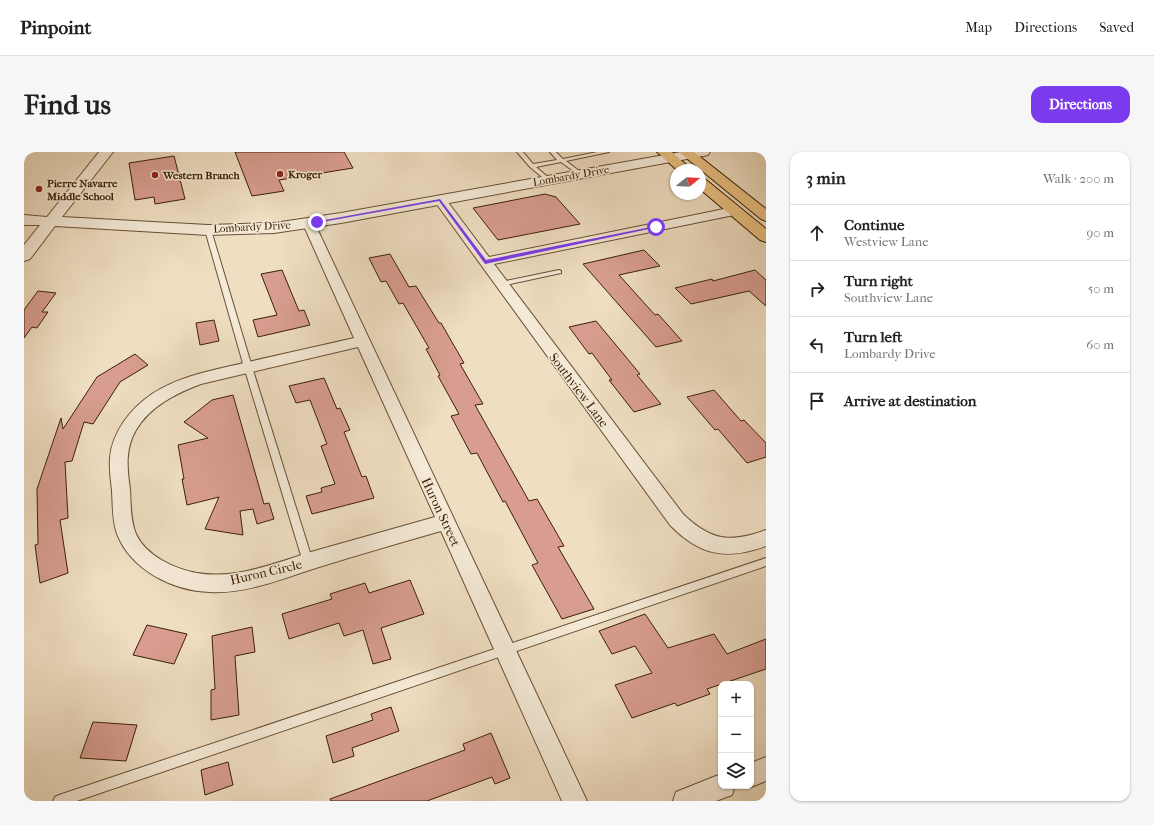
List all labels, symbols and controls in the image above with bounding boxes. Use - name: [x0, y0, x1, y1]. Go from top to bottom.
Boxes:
- text: Pinpoint: [20, 17, 91, 39]
- text: Map: [965, 19, 992, 36]
- text: Directions: [1014, 19, 1077, 36]
- text: Saved: [1099, 19, 1134, 36]
- button: Directions: [1031, 86, 1130, 123]
- text: Find us: [24, 88, 111, 121]
- street label: Lombardy Drive: [532, 163, 611, 189]
- north arrow: [670, 164, 706, 200]
- place label: Kroger: [288, 168, 323, 181]
- text: 3 min: [806, 168, 846, 188]
- place label: Western Branch: [162, 169, 240, 182]
- marker: Kroger: [275, 169, 285, 179]
- marker: Western Branch: [150, 170, 160, 180]
- text: Walk · 200 m: [1043, 171, 1114, 186]
- place label: Pierre Navarre Middle School: [46, 177, 118, 203]
- marker: Pierre Navarre Middle School: [34, 184, 44, 194]
- route end: [308, 213, 326, 231]
- text: Continue: [844, 216, 904, 234]
- street label: Lombardy Drive: [213, 218, 292, 236]
- route start: [647, 218, 665, 236]
- icon: ahead: [806, 222, 828, 244]
- text: 90 m: [1086, 225, 1114, 240]
- text: Westview Lane: [844, 234, 929, 249]
- text: Turn right: [844, 272, 913, 290]
- icon: right: [806, 278, 828, 300]
- text: 50 m: [1088, 281, 1114, 296]
- text: Southview Lane: [844, 290, 933, 305]
- text: Turn left: [844, 328, 902, 346]
- icon: left: [806, 334, 828, 356]
- text: 60 m: [1086, 337, 1114, 352]
- text: Lombardy Drive: [844, 346, 936, 361]
- street label: Southview Lane: [546, 350, 612, 431]
- icon: arrive: [806, 390, 828, 412]
- text: Arrive at destination: [844, 392, 976, 410]
- street label: Huron Street: [419, 475, 464, 549]
- street label: Huron Circle: [229, 556, 304, 588]
- map controls: [718, 681, 754, 789]
- button: +: [718, 681, 754, 717]
- button: −: [718, 717, 754, 753]
- button: layers: [718, 753, 754, 789]

